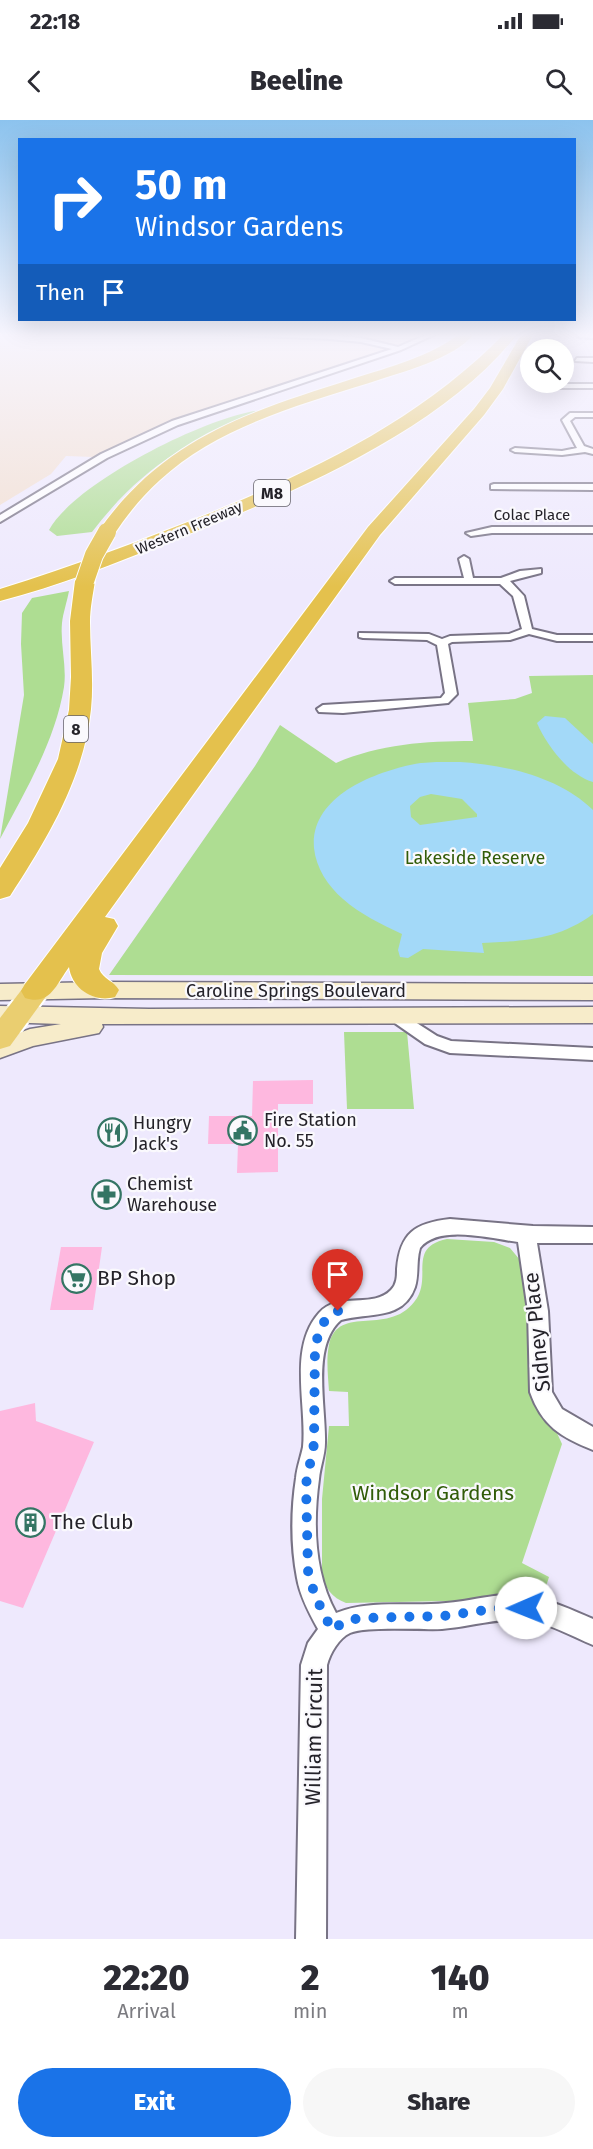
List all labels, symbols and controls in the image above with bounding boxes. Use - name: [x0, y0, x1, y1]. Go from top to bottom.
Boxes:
- text: 22:18: [30, 8, 80, 35]
- icon: back: [18, 65, 51, 98]
- text: Beeline: [250, 65, 343, 97]
- icon: search: [542, 65, 575, 98]
- text: 50 m: [135, 160, 228, 210]
- icon: right: [36, 162, 114, 240]
- text: Windsor Gardens: [135, 211, 343, 243]
- icon: arrive: [97, 276, 130, 309]
- text: Then: [36, 279, 85, 306]
- map controls: [520, 339, 574, 393]
- button: search: [520, 339, 574, 393]
- road number: M8: [254, 480, 290, 506]
- street label: Western Freeway: [133, 497, 245, 559]
- street label: Colac Place: [494, 506, 570, 524]
- road number: 8: [64, 716, 88, 742]
- park label: Lakeside Reserve: [405, 847, 545, 869]
- street label: Caroline Springs Boulevard: [186, 980, 406, 1002]
- place label: Fire Station No. 55: [264, 1109, 357, 1152]
- place label: Hungry Jack's: [133, 1112, 192, 1155]
- public building icon: Fire Station No. 55: [227, 1114, 259, 1146]
- restaurant icon: Hungry Jack's: [96, 1117, 128, 1149]
- place label: Chemist Warehouse: [127, 1173, 217, 1216]
- pharmacy icon: Chemist Warehouse: [90, 1178, 122, 1210]
- pin: [312, 1249, 363, 1311]
- icon: arrive: [321, 1258, 354, 1291]
- supermarket icon: BP Shop: [60, 1262, 92, 1294]
- place label: BP Shop: [97, 1265, 176, 1291]
- street label: Sidney Place: [518, 1271, 556, 1393]
- park label: Windsor Gardens: [352, 1480, 514, 1506]
- building icon: The Club: [14, 1506, 46, 1538]
- place label: The Club: [51, 1509, 134, 1535]
- position arrow: [494, 1576, 558, 1640]
- street label: William Circuit: [300, 1668, 328, 1806]
- text: 22:20: [103, 1956, 190, 2000]
- text: 2: [301, 1956, 320, 2000]
- text: 140: [431, 1956, 490, 2000]
- text: Arrival: [117, 1999, 176, 2023]
- text: min: [293, 1999, 327, 2023]
- text: m: [452, 1999, 469, 2023]
- button: Exit: [18, 2068, 291, 2137]
- button: Share: [303, 2068, 575, 2137]

